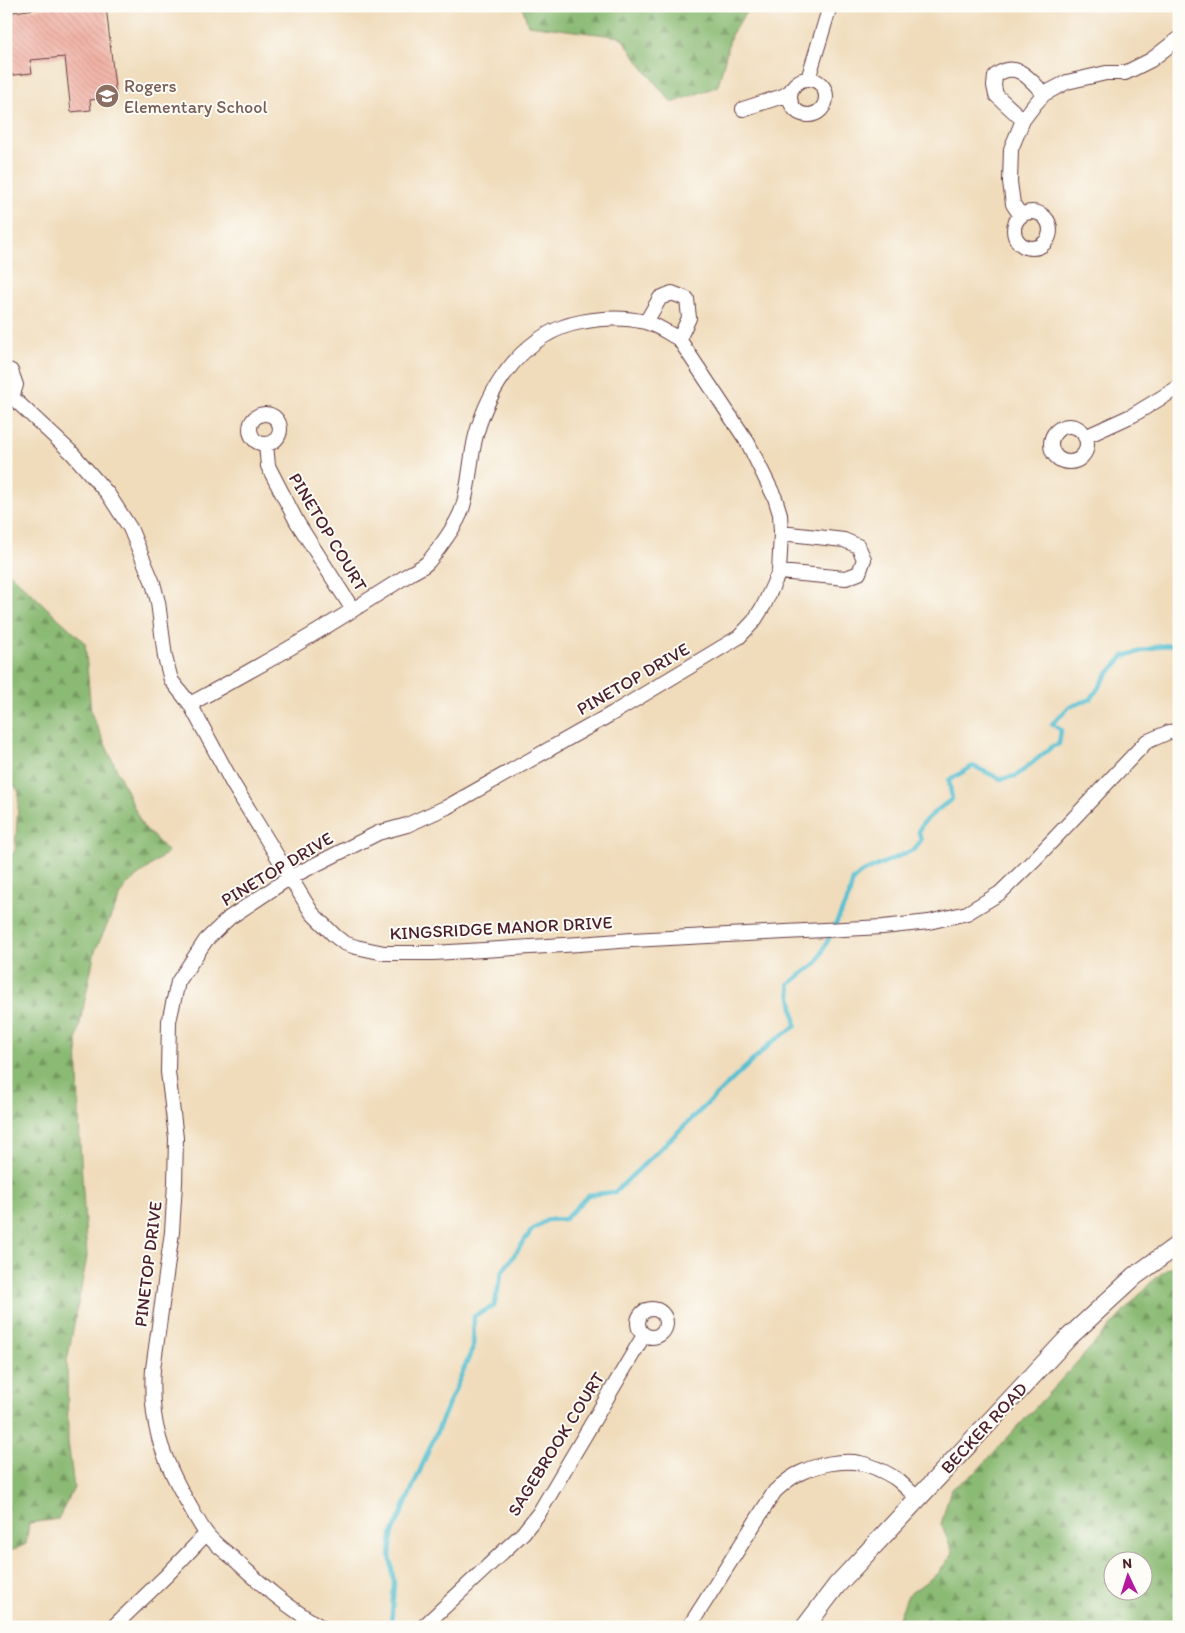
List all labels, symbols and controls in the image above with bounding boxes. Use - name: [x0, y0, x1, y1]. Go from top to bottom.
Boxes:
- place label: Rogers Elementary School: [124, 75, 268, 118]
- school or university icon: Rogers Elementary School: [94, 83, 120, 109]
- street label: PINETOP COURT: [284, 469, 372, 595]
- street label: PINETOP DRIVE: [573, 638, 693, 720]
- street label: PINETOP DRIVE: [217, 827, 337, 911]
- street label: KINGSRIDGE MANOR DRIVE: [389, 911, 613, 945]
- street label: PINETOP DRIVE: [129, 1200, 167, 1328]
- street label: SAGEBROOK COURT: [503, 1368, 609, 1520]
- street label: BECKER ROAD: [936, 1378, 1032, 1478]
- north arrow: [1102, 1550, 1152, 1600]
- text: N: [1122, 1555, 1132, 1572]

